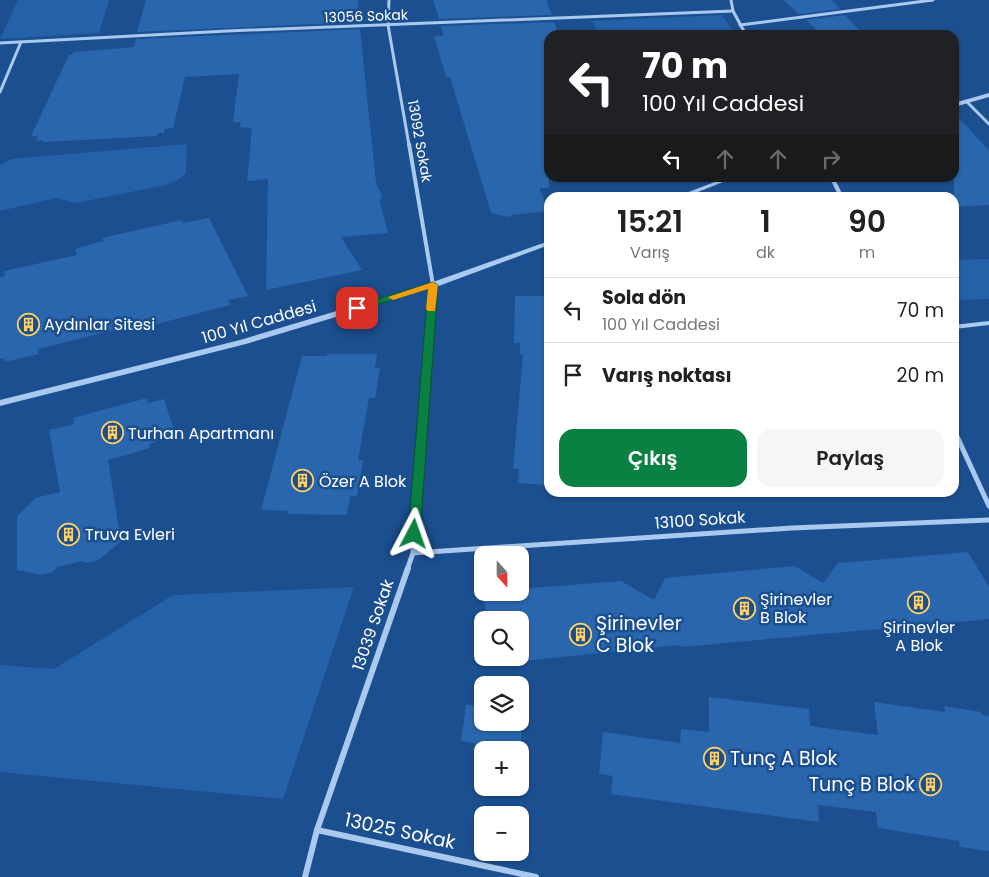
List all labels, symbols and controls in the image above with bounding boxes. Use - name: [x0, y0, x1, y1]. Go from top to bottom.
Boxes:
- street label: 13056 Sokak: [324, 5, 409, 27]
- text: 70 m: [642, 41, 728, 90]
- icon: left: [559, 50, 624, 115]
- text: 100 Yıl Caddesi: [642, 88, 804, 119]
- street label: 13092 Sokak: [403, 98, 437, 184]
- icon: left: [658, 145, 686, 173]
- icon: ahead: [711, 145, 739, 173]
- icon: ahead: [764, 145, 792, 173]
- icon: right: [817, 145, 845, 173]
- text: 15:21: [617, 200, 683, 243]
- text: 1: [760, 200, 771, 243]
- text: 90: [848, 200, 886, 243]
- text: Varış: [630, 241, 670, 264]
- text: dk: [756, 241, 775, 264]
- text: m: [859, 241, 875, 264]
- text: Sola dön: [602, 284, 686, 311]
- pin: [336, 287, 378, 329]
- icon: arrive: [343, 294, 371, 322]
- street label: 100 Yıl Caddesi: [199, 295, 319, 349]
- icon: left: [559, 296, 587, 324]
- text: 70 m: [897, 297, 944, 324]
- building icon: Aydınlar Sitesi: [16, 312, 40, 336]
- place label: Aydınlar Sitesi: [44, 313, 155, 336]
- text: 100 Yıl Caddesi: [602, 313, 720, 336]
- icon: arrive: [559, 361, 587, 389]
- text: Varış noktası: [602, 362, 732, 389]
- text: 20 m: [896, 362, 944, 389]
- building icon: Turhan Apartmanı: [100, 421, 124, 445]
- place label: Turhan Apartmanı: [128, 422, 274, 445]
- button: Çıkış: [559, 429, 747, 487]
- button: Paylaş: [757, 429, 944, 487]
- building icon: Özer A Blok: [291, 469, 315, 493]
- place label: Özer A Blok: [319, 470, 407, 493]
- street label: 13100 Sokak: [654, 505, 747, 535]
- position arrow: [387, 507, 439, 559]
- building icon: Truva Evleri: [57, 522, 81, 546]
- place label: Truva Evleri: [85, 523, 175, 546]
- north arrow: [474, 546, 529, 601]
- map controls: [474, 546, 529, 861]
- street label: 13039 Sokak: [347, 575, 400, 674]
- place label: Şirinevler B Blok: [760, 588, 832, 629]
- building icon: Şirinevler A Blok: [907, 591, 931, 615]
- building icon: Şirinevler B Blok: [732, 596, 756, 620]
- place label: Şirinevler C Blok: [596, 610, 682, 659]
- button: search: [474, 611, 529, 666]
- place label: Şirinevler A Blok: [883, 616, 955, 657]
- building icon: Şirinevler C Blok: [568, 622, 592, 646]
- button: layers: [474, 676, 529, 731]
- button: +: [474, 741, 529, 796]
- place label: Tunç A Blok: [730, 745, 838, 772]
- building icon: Tunç A Blok: [702, 746, 726, 770]
- place label: Tunç B Blok: [809, 771, 915, 798]
- building icon: Tunç B Blok: [919, 772, 943, 796]
- street label: 13025 Sokak: [342, 806, 458, 856]
- button: −: [474, 806, 529, 861]

